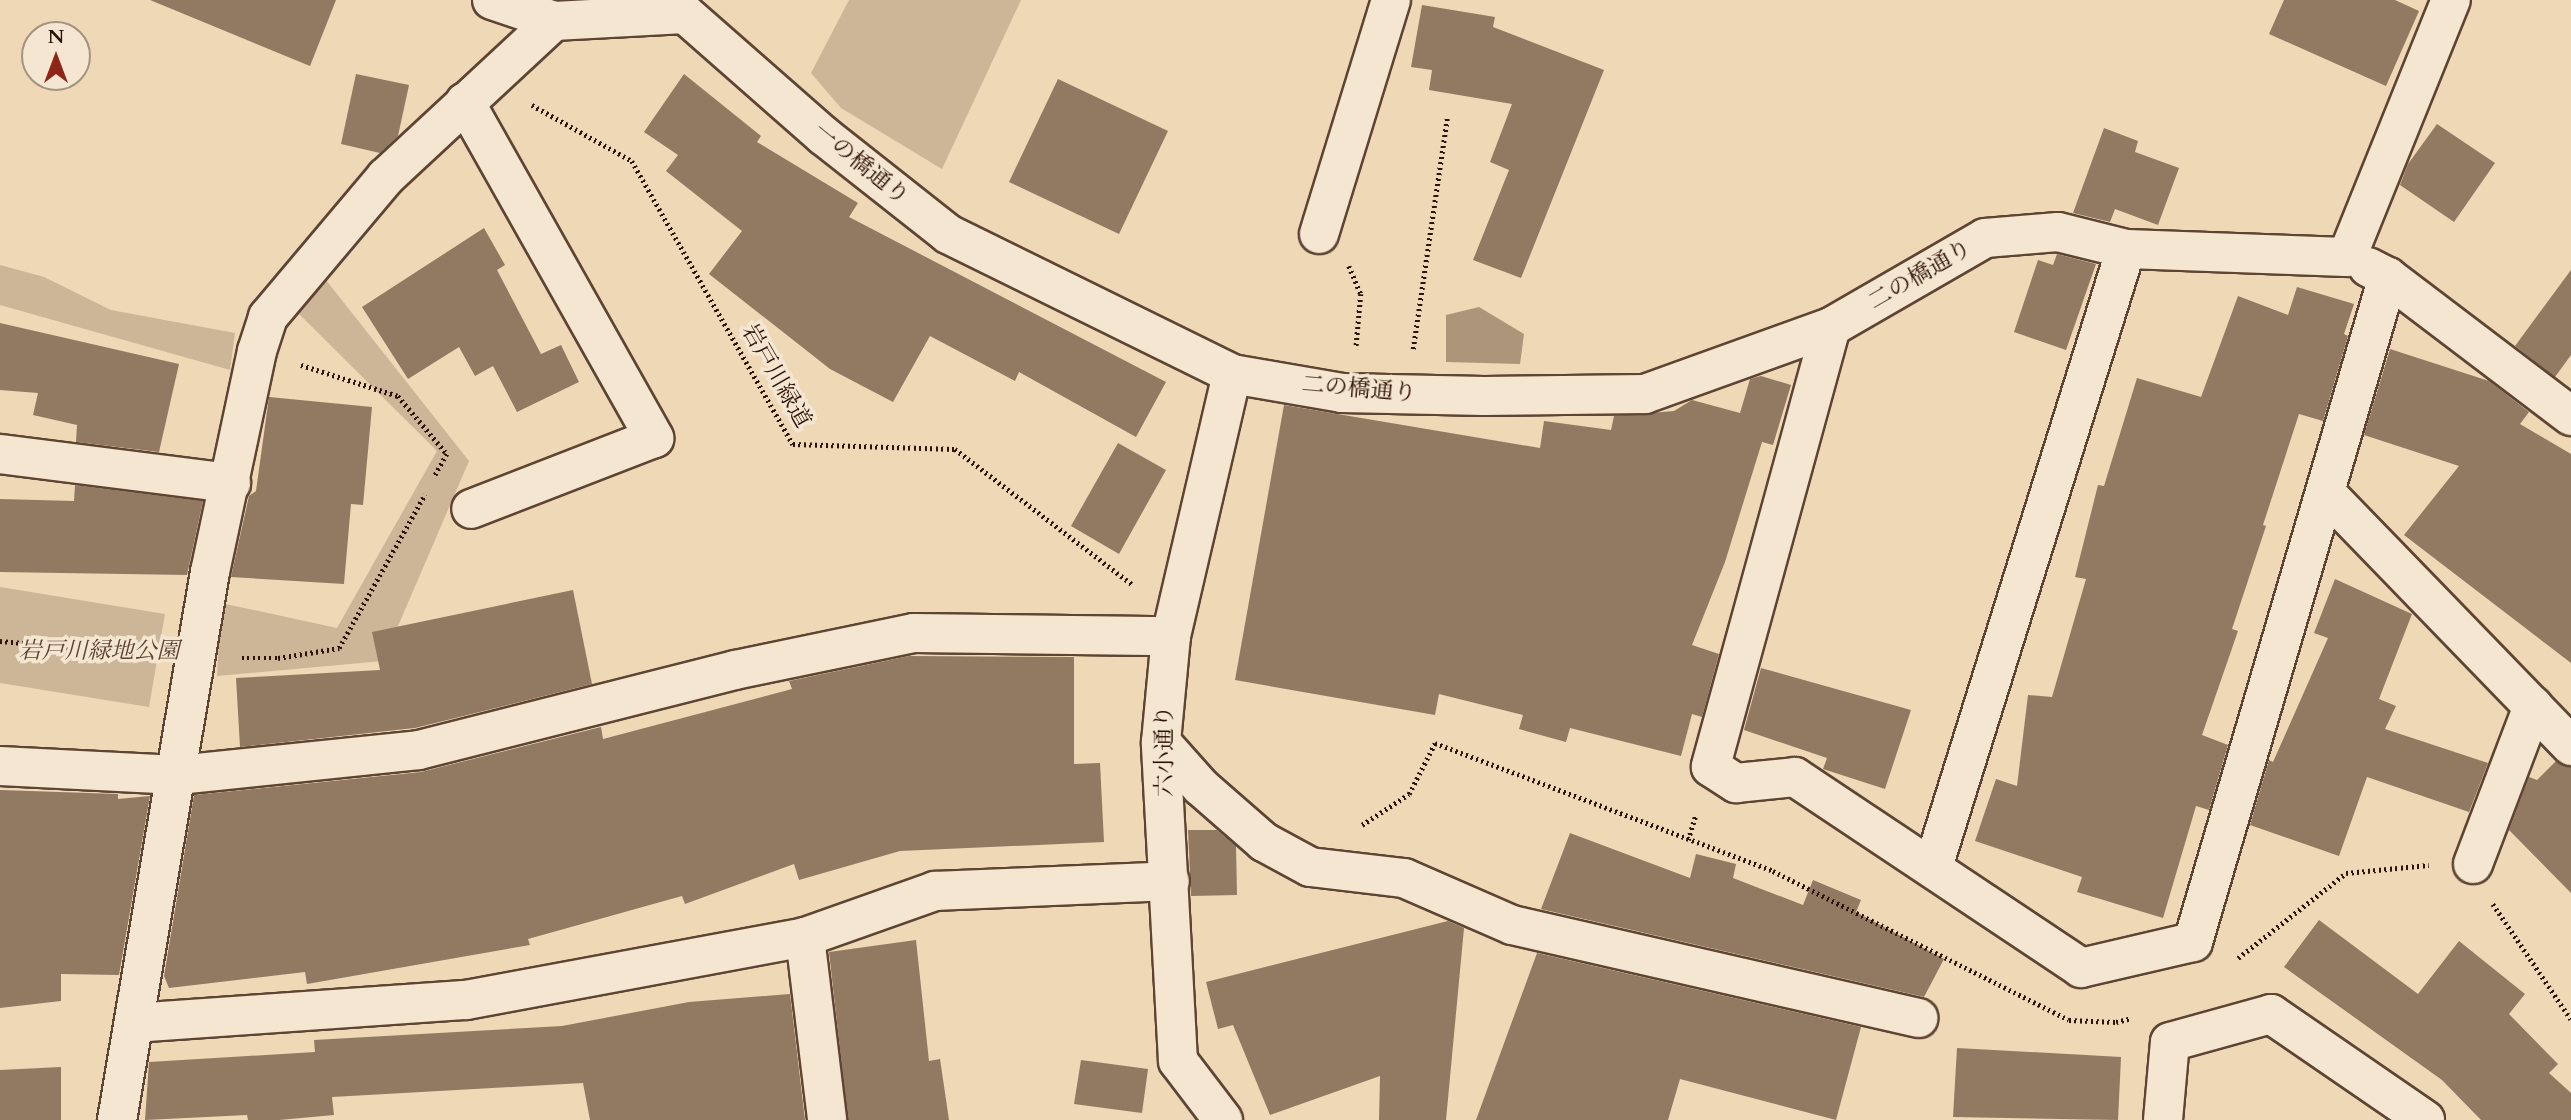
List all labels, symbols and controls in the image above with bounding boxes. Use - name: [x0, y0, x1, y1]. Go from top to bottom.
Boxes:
- north arrow: [21, 21, 91, 91]
- text: N: [48, 24, 64, 50]
- street label: 一の橋通り: [808, 117, 914, 211]
- street label: 二の橋通り: [1863, 234, 1977, 316]
- street label: 岩戸川緑道: [735, 319, 817, 433]
- street label: 二の橋通り: [1301, 370, 1417, 408]
- park label: 岩戸川緑地公園: [19, 637, 179, 665]
- street label: 六小通り: [1151, 705, 1179, 797]

